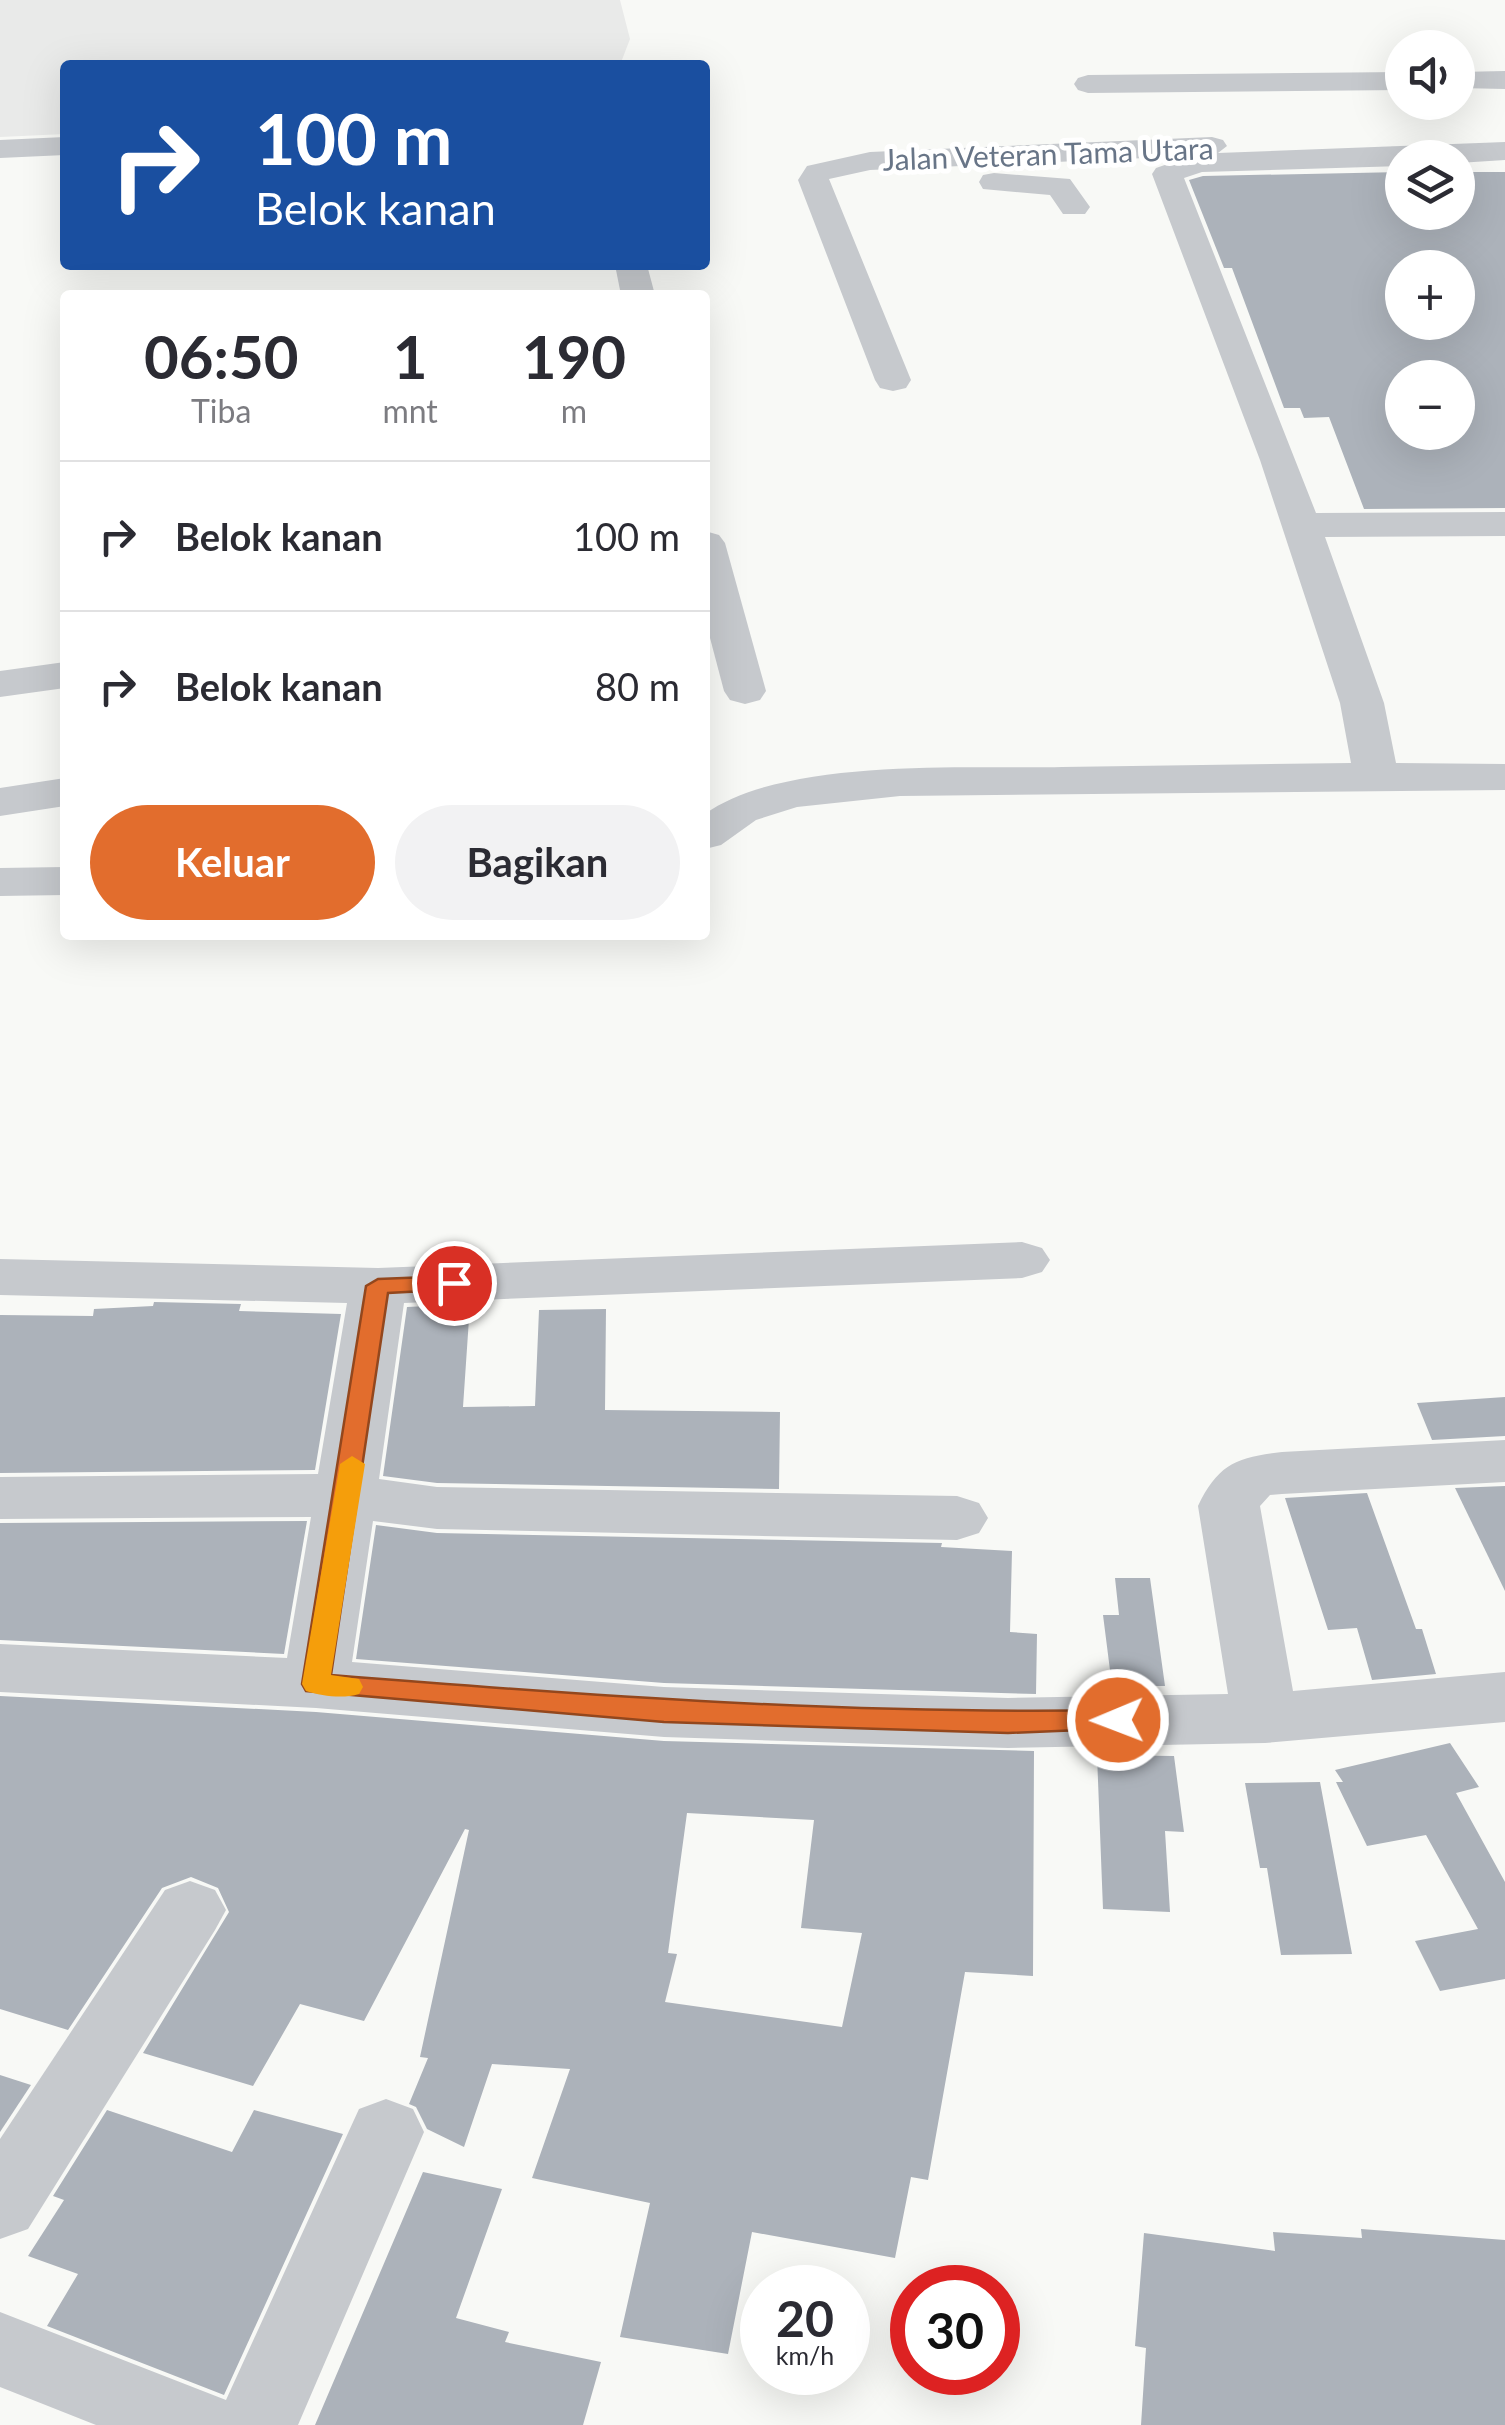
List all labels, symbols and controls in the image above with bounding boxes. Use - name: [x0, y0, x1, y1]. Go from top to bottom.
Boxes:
- map controls: [1385, 30, 1475, 450]
- button: sound: [1385, 30, 1475, 120]
- text: 100 m: [255, 96, 452, 180]
- icon: right: [90, 100, 220, 230]
- street label: Jalan Veteran Tama Utara: [882, 129, 1214, 177]
- button: layers: [1385, 140, 1475, 230]
- text: Belok kanan: [255, 181, 496, 235]
- button: +: [1385, 250, 1475, 340]
- text: 06:50: [144, 320, 299, 392]
- text: 1: [393, 320, 428, 392]
- text: 190: [522, 320, 626, 392]
- button: −: [1385, 360, 1475, 450]
- text: Tiba: [191, 391, 251, 430]
- text: mnt: [382, 391, 438, 430]
- text: m: [561, 391, 587, 430]
- icon: right: [90, 509, 145, 564]
- text: Belok kanan: [175, 513, 383, 559]
- text: 100 m: [573, 513, 680, 559]
- icon: right: [90, 659, 145, 714]
- text: Belok kanan: [175, 663, 383, 709]
- text: 80 m: [595, 663, 680, 709]
- button: Keluar: [90, 805, 375, 920]
- button: Bagikan: [395, 805, 680, 920]
- pin: [412, 1241, 497, 1326]
- icon: arrive: [427, 1256, 482, 1311]
- position arrow: [1066, 1668, 1170, 1772]
- speed limit sign: 30: [890, 2265, 1020, 2395]
- text: 20: [776, 2288, 834, 2348]
- text: km/h: [776, 2340, 834, 2370]

